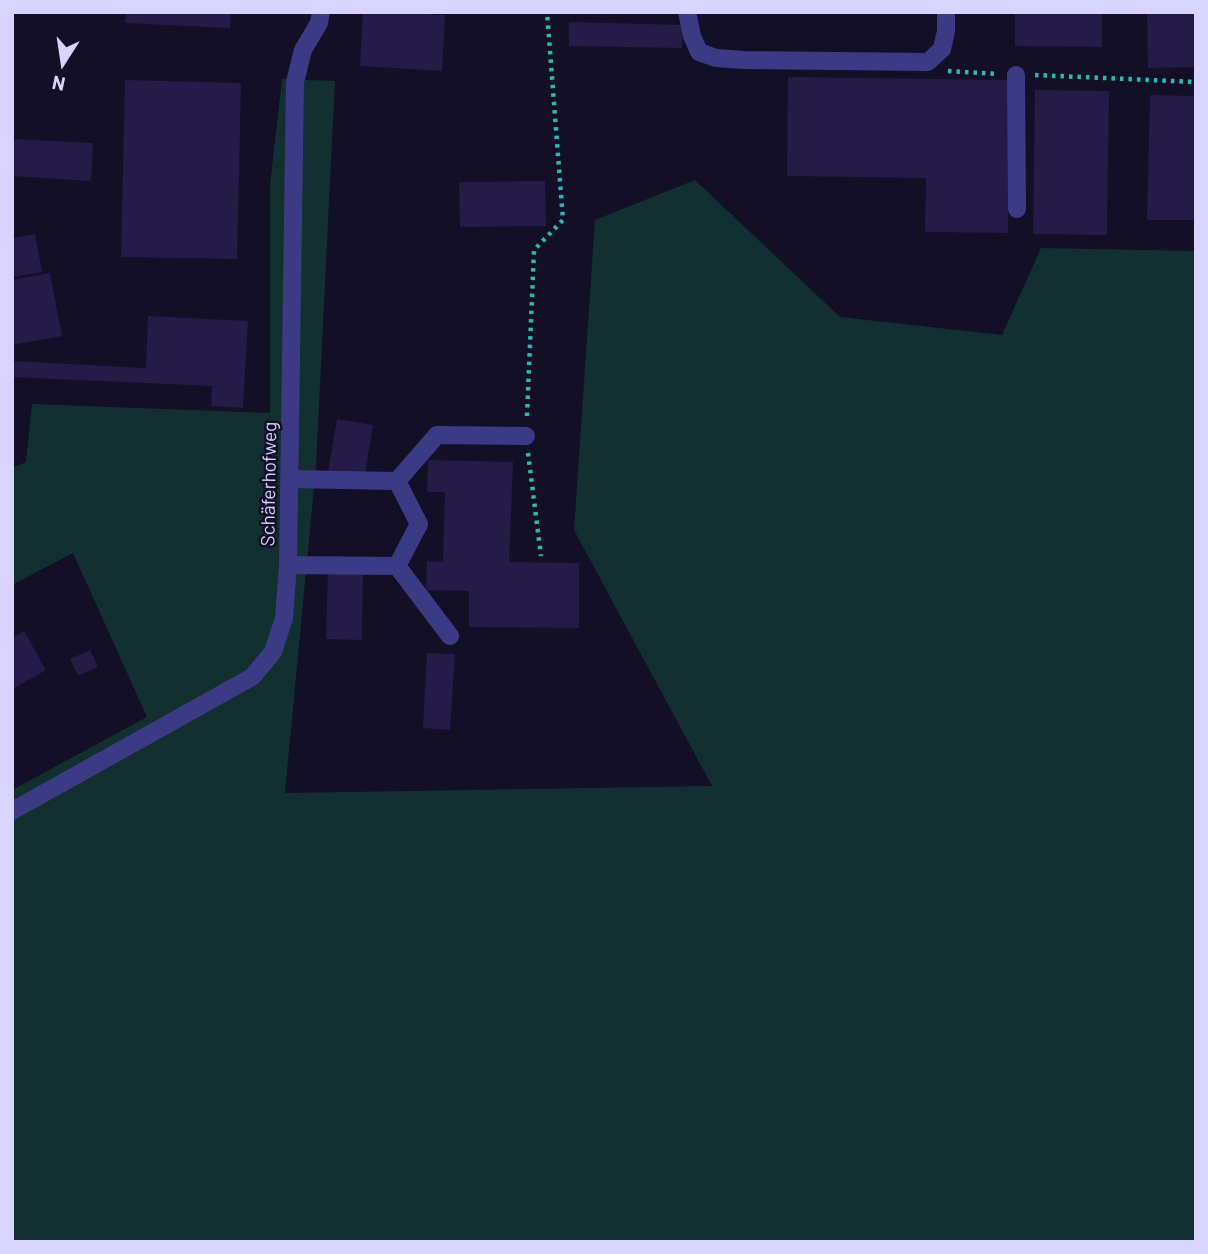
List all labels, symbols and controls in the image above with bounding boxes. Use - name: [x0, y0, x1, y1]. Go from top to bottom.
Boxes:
- north arrow: [28, 28, 98, 98]
- text: N: [50, 71, 67, 97]
- street label: Schäferhofweg: [257, 422, 281, 546]

